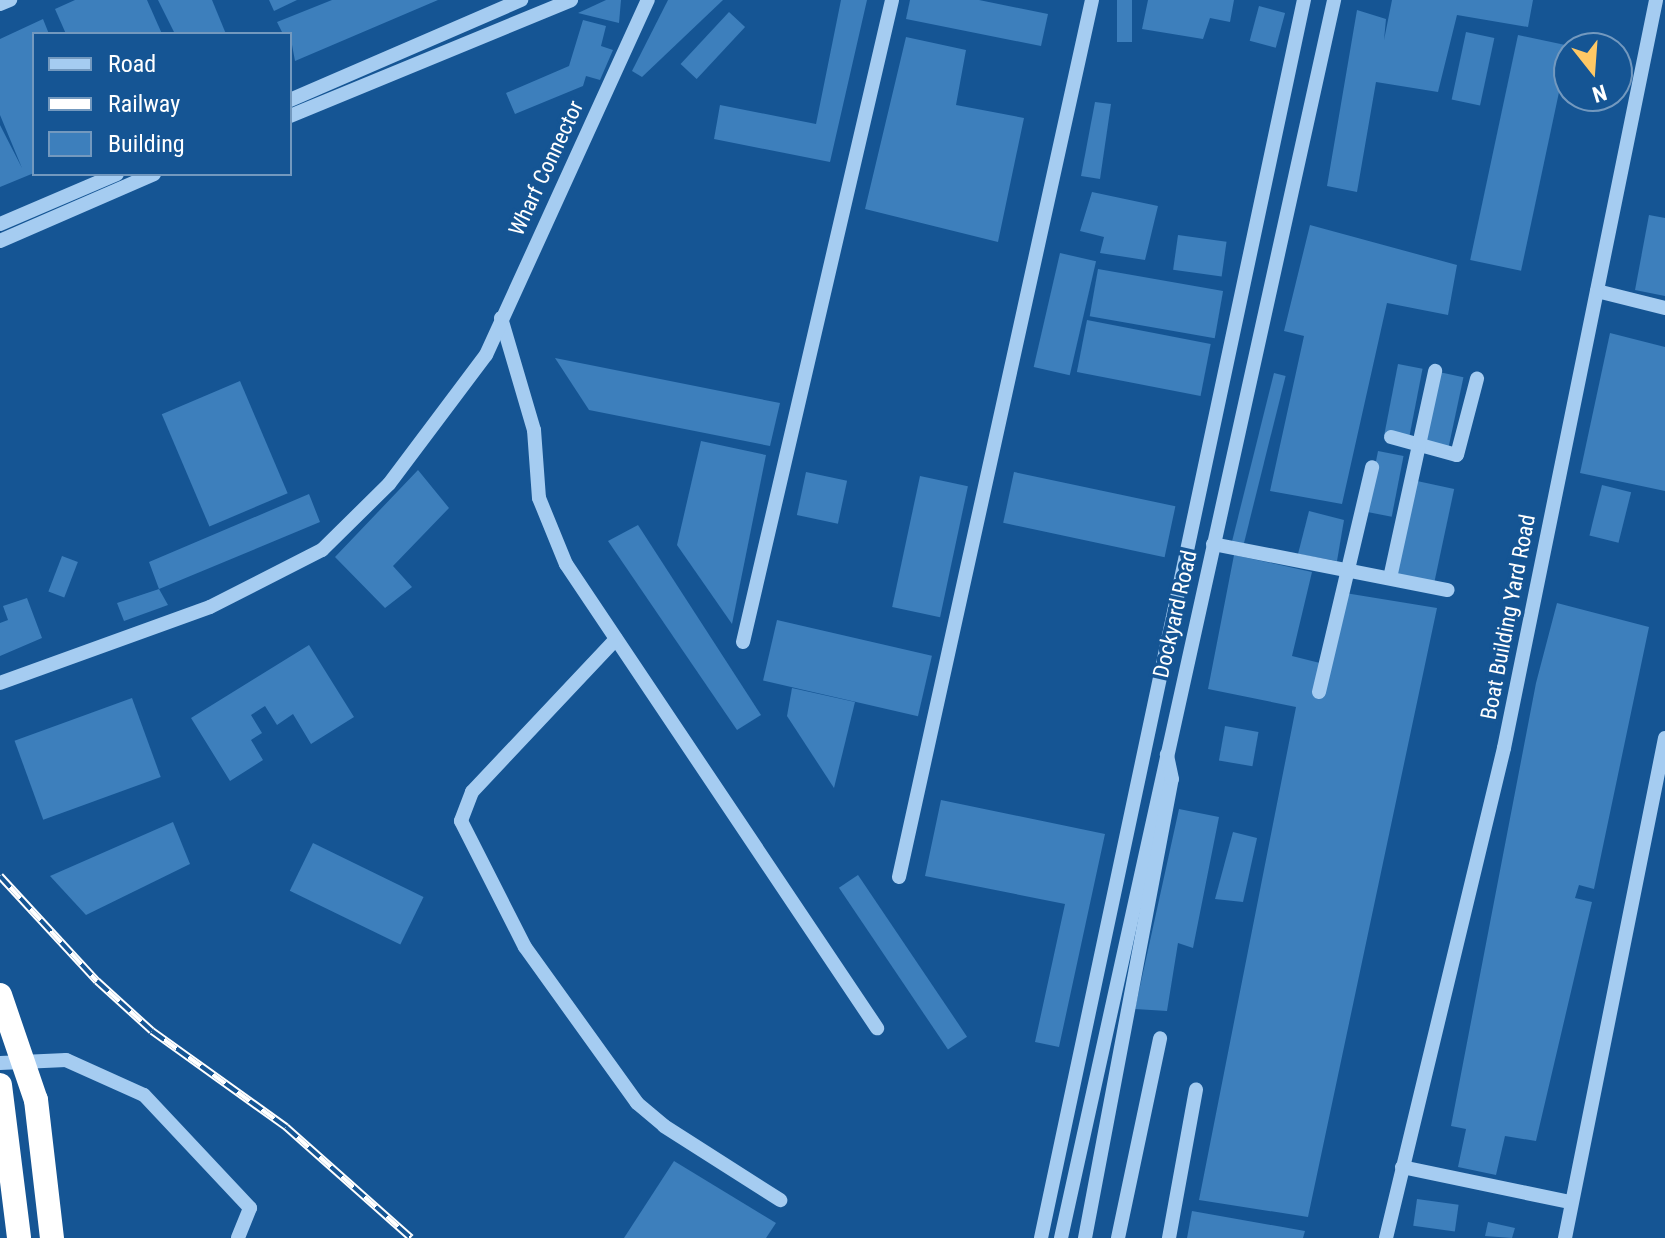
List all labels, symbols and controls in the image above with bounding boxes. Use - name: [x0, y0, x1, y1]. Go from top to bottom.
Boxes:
- legend: [32, 32, 292, 176]
- north arrow: [1553, 32, 1633, 112]
- text: Road: [108, 50, 156, 78]
- text: N: [1589, 80, 1610, 107]
- text: Railway: [108, 90, 180, 118]
- street label: Wharf Connector: [503, 96, 589, 240]
- text: Building: [108, 130, 185, 158]
- street label: Boat Building Yard Road: [1475, 512, 1541, 722]
- street label: Dockyard Road: [1148, 548, 1202, 680]

